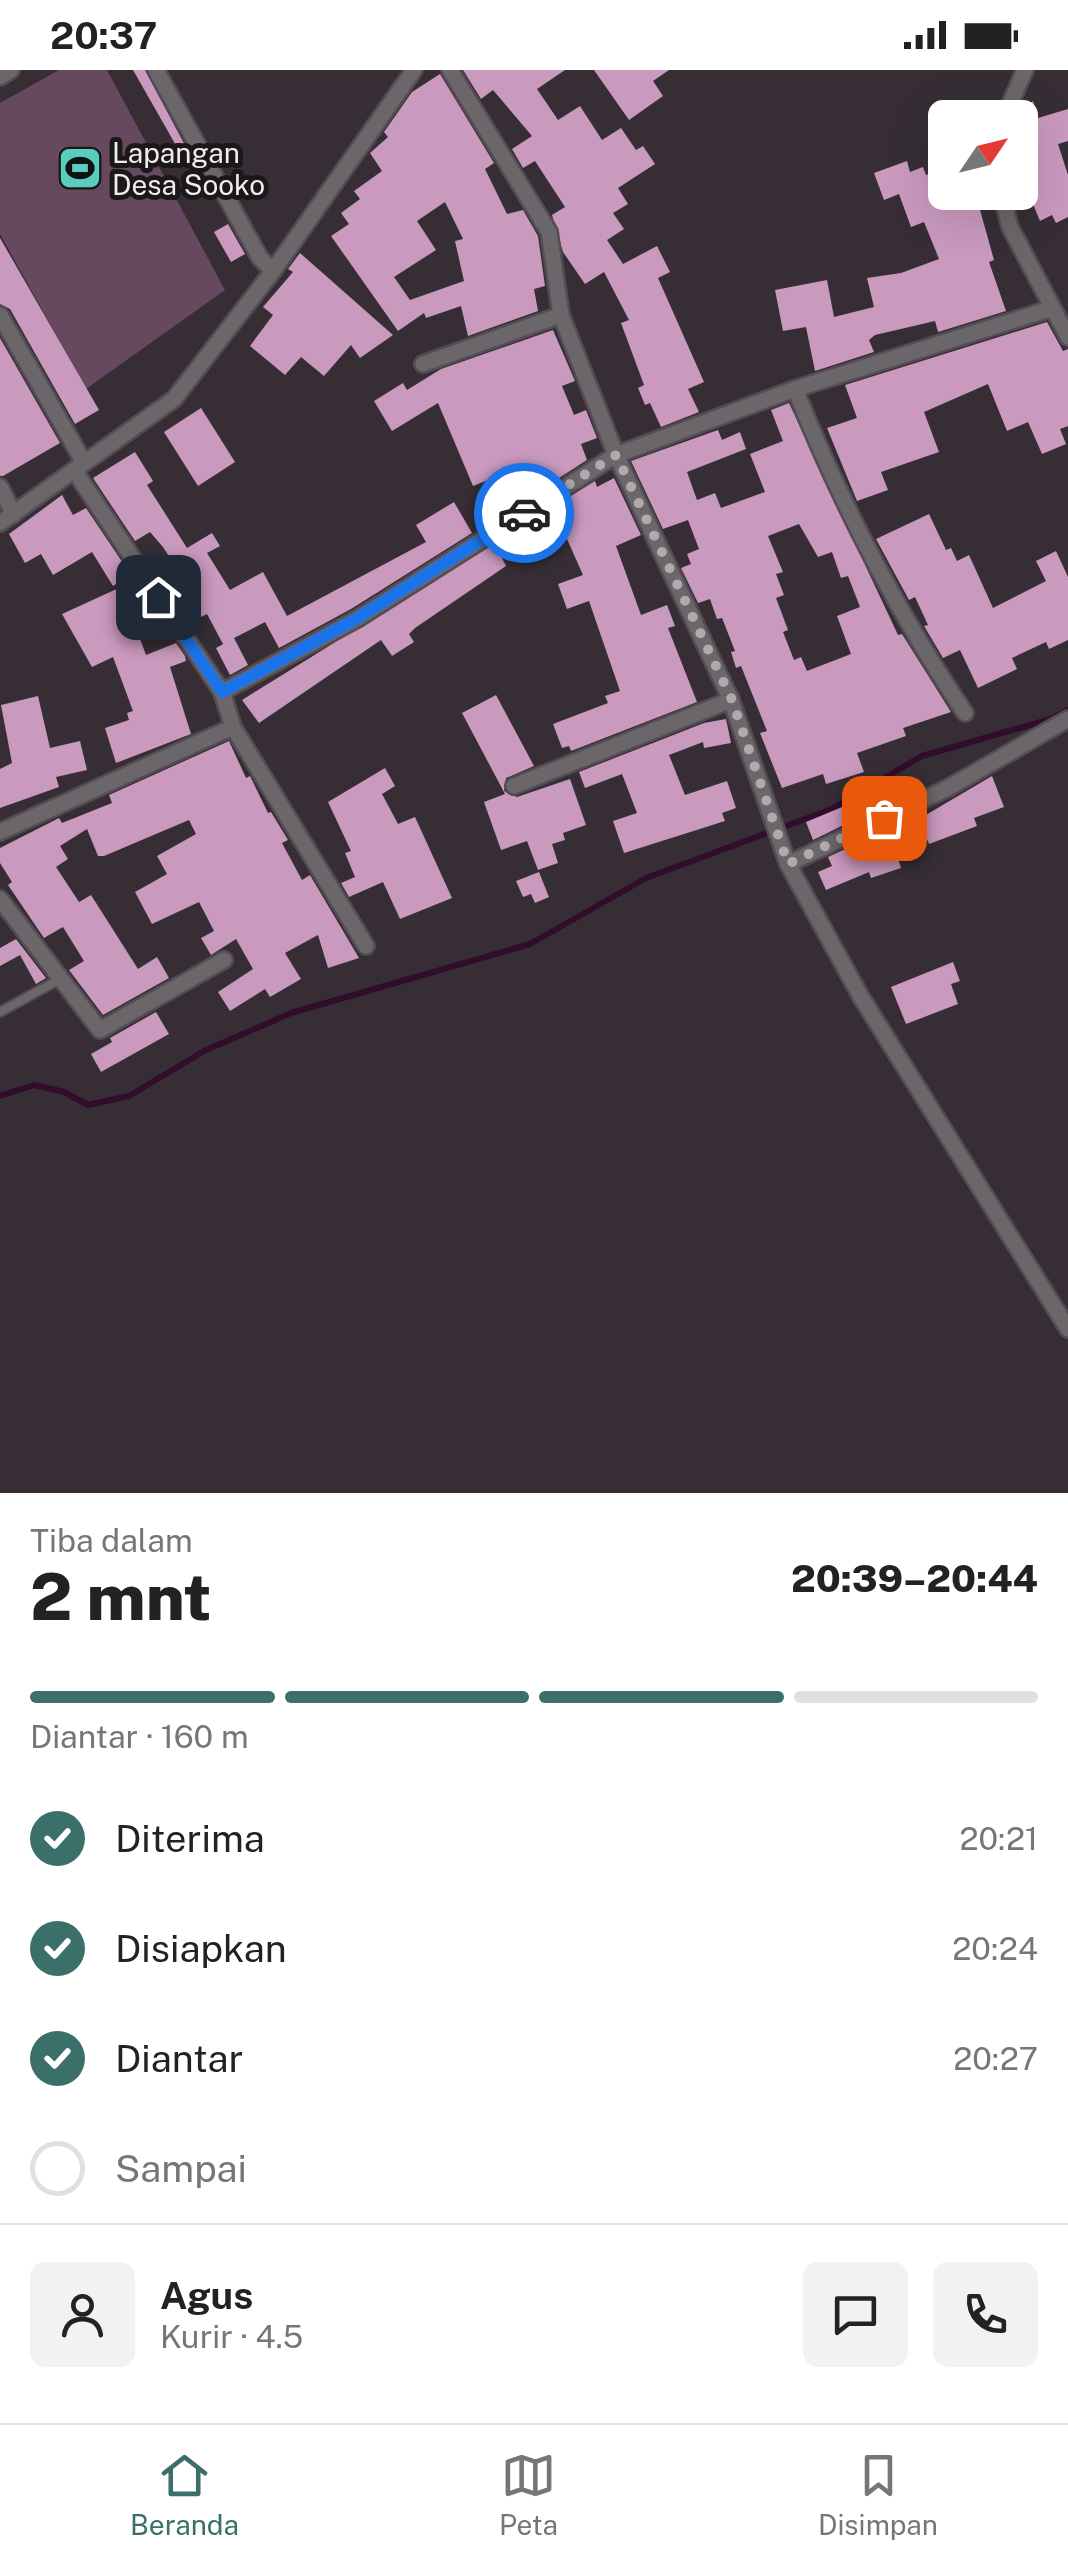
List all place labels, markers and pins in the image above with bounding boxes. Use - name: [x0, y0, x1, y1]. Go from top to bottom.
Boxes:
- place label: Lapangan Desa Sooko: [112, 136, 265, 201]
- sports icon: Lapangan Desa Sooko: [57, 145, 103, 191]
- pin: [116, 555, 201, 640]
- pin: [842, 776, 927, 861]

